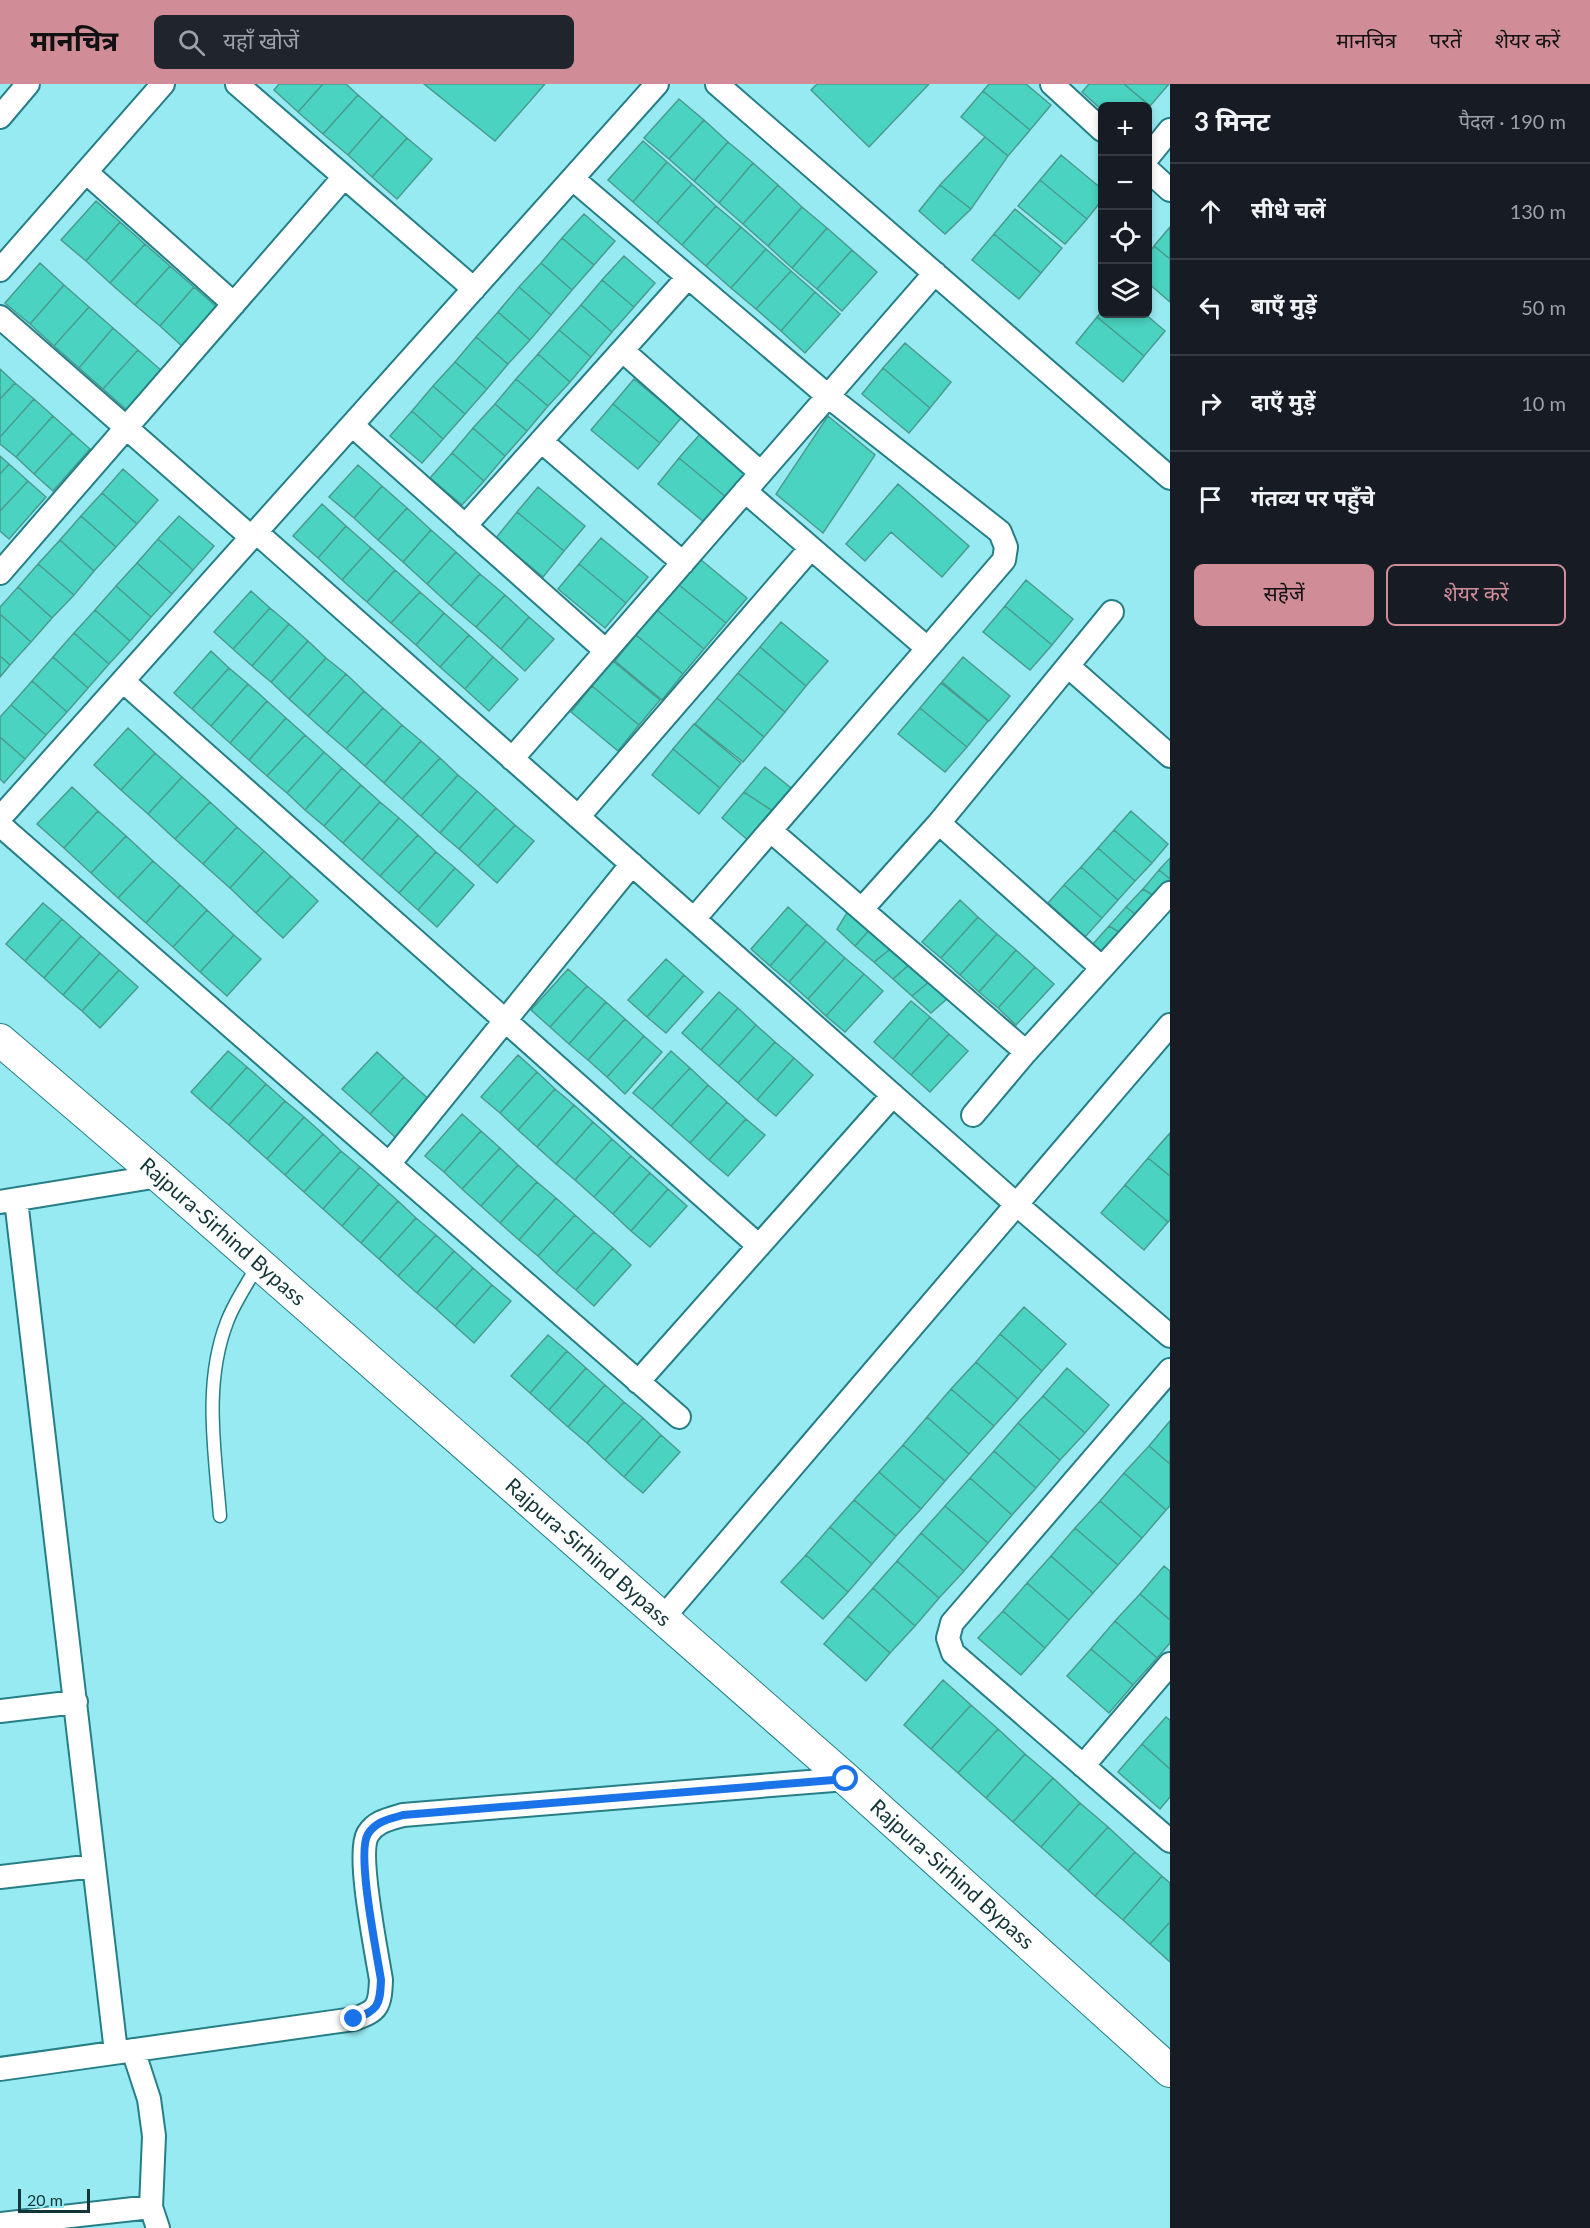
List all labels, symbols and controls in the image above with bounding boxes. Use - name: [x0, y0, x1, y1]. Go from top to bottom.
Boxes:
- search box: [154, 15, 574, 69]
- text: मानचित्र: [30, 23, 118, 57]
- icon: search: [175, 26, 208, 59]
- text: यहाँ खोजें: [223, 27, 299, 54]
- text: मानचित्र: [1336, 27, 1396, 52]
- text: परतें: [1429, 27, 1462, 52]
- text: शेयर करें: [1495, 27, 1560, 52]
- map controls: [1098, 102, 1152, 318]
- button: +: [1098, 102, 1152, 156]
- text: 3 मिनट: [1194, 105, 1270, 137]
- text: पैदल · 190 m: [1459, 109, 1566, 133]
- button: −: [1098, 156, 1152, 210]
- icon: ahead: [1194, 195, 1227, 228]
- text: सीधे चलें: [1251, 196, 1326, 223]
- text: 130 m: [1510, 199, 1566, 223]
- button: locate: [1098, 210, 1152, 264]
- button: layers: [1098, 264, 1152, 318]
- icon: left: [1194, 291, 1227, 324]
- text: बाएँ मुड़ें: [1251, 292, 1317, 319]
- text: 50 m: [1521, 295, 1566, 319]
- icon: right: [1194, 387, 1227, 420]
- text: दाएँ मुड़ें: [1251, 388, 1315, 415]
- text: 10 m: [1521, 391, 1566, 415]
- icon: arrive: [1194, 483, 1227, 516]
- text: गंतव्य पर पहुँचे: [1251, 484, 1375, 511]
- button: सहेजें: [1194, 564, 1374, 626]
- button: शेयर करें: [1386, 564, 1566, 626]
- street label: Rajpura-Sirhind Bypass: [136, 1152, 312, 1310]
- street label: Rajpura-Sirhind Bypass: [501, 1472, 677, 1631]
- route start: [832, 1765, 858, 1791]
- street label: Rajpura-Sirhind Bypass: [866, 1793, 1040, 1954]
- route end: [340, 2005, 366, 2031]
- scale bar: [18, 2186, 90, 2214]
- text: 20 m: [27, 2190, 63, 2209]

